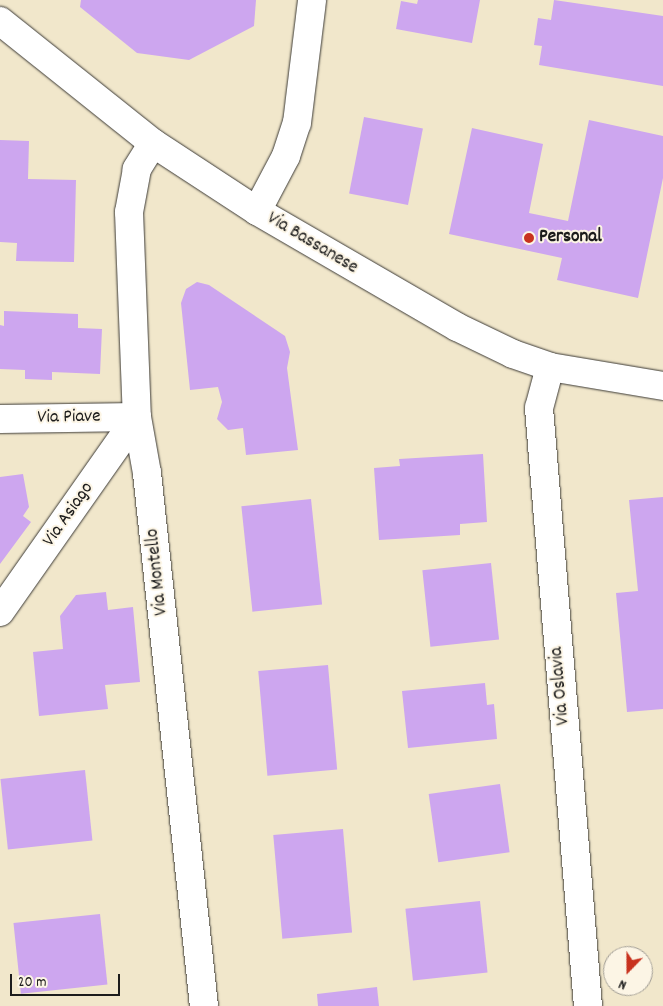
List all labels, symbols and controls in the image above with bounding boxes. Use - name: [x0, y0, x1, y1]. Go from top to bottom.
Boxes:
- street label: Via Bassanese: [262, 208, 362, 280]
- place label: Personal: [539, 227, 602, 249]
- marker: Personal: [523, 232, 535, 244]
- street label: Via Piave: [37, 406, 101, 430]
- street label: Via Asiago: [39, 478, 99, 552]
- street label: Via Montello: [142, 527, 174, 617]
- street label: Via Oslavia: [546, 646, 576, 726]
- north arrow: [603, 946, 653, 996]
- scale bar: [12, 964, 122, 996]
- text: 20 m: [18, 972, 46, 994]
- text: N: [616, 973, 630, 995]

